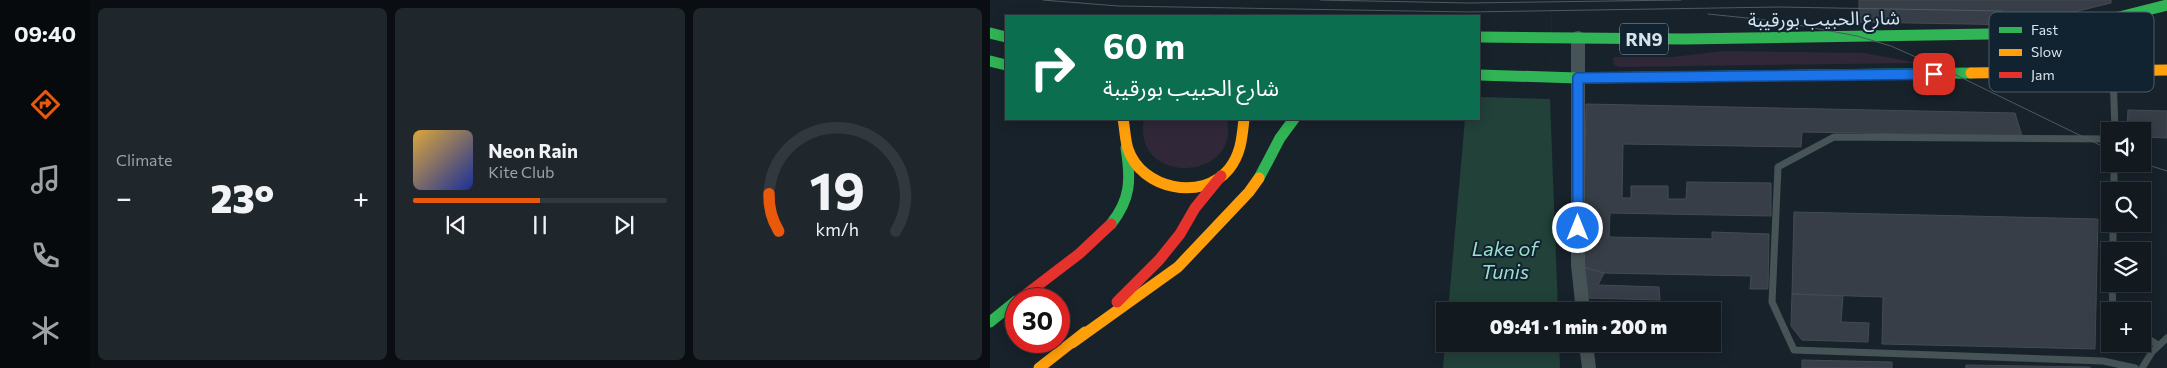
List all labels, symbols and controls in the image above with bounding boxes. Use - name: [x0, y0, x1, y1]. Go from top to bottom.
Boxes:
- street label: شارع الحبيب بورقيبة: [1748, 5, 1900, 34]
- legend: [1989, 12, 2154, 92]
- text: 09:40: [14, 20, 76, 47]
- text: Fast: [2031, 21, 2058, 38]
- text: 60 m: [1103, 23, 1185, 66]
- road number: RN9: [1620, 23, 1668, 54]
- icon: right: [1020, 35, 1085, 100]
- text: Slow: [2031, 43, 2062, 60]
- pin: [1913, 53, 1955, 95]
- icon: arrive: [1920, 60, 1948, 88]
- text: Jam: [2031, 66, 2055, 83]
- text: شارع الحبيب بورقيبة: [1103, 74, 1279, 101]
- icon: directions: [28, 87, 63, 122]
- map controls: [2101, 122, 2151, 352]
- button: sound: [2101, 122, 2151, 172]
- text: Neon Rain: [488, 139, 578, 162]
- text: Climate: [116, 150, 172, 169]
- text: 19: [810, 157, 865, 221]
- icon: music: [28, 162, 63, 197]
- text: Kite Club: [488, 162, 555, 181]
- text: 23°: [210, 174, 274, 221]
- text: −: [116, 180, 132, 214]
- text: +: [353, 180, 369, 214]
- button: search: [2101, 182, 2151, 232]
- position arrow: [1551, 201, 1603, 253]
- icon: previous: [442, 211, 470, 239]
- icon: pause: [526, 211, 554, 239]
- icon: next: [610, 211, 638, 239]
- text: km/h: [816, 218, 859, 240]
- water label: Lake of Tunis: [1472, 236, 1540, 283]
- icon: phone: [28, 238, 63, 273]
- button: layers: [2101, 242, 2151, 292]
- speed limit sign: 30: [1005, 288, 1070, 353]
- button: +: [2101, 302, 2151, 352]
- icon: climate: [28, 313, 63, 348]
- text: 09:41 · 1 min · 200 m: [1490, 315, 1667, 338]

